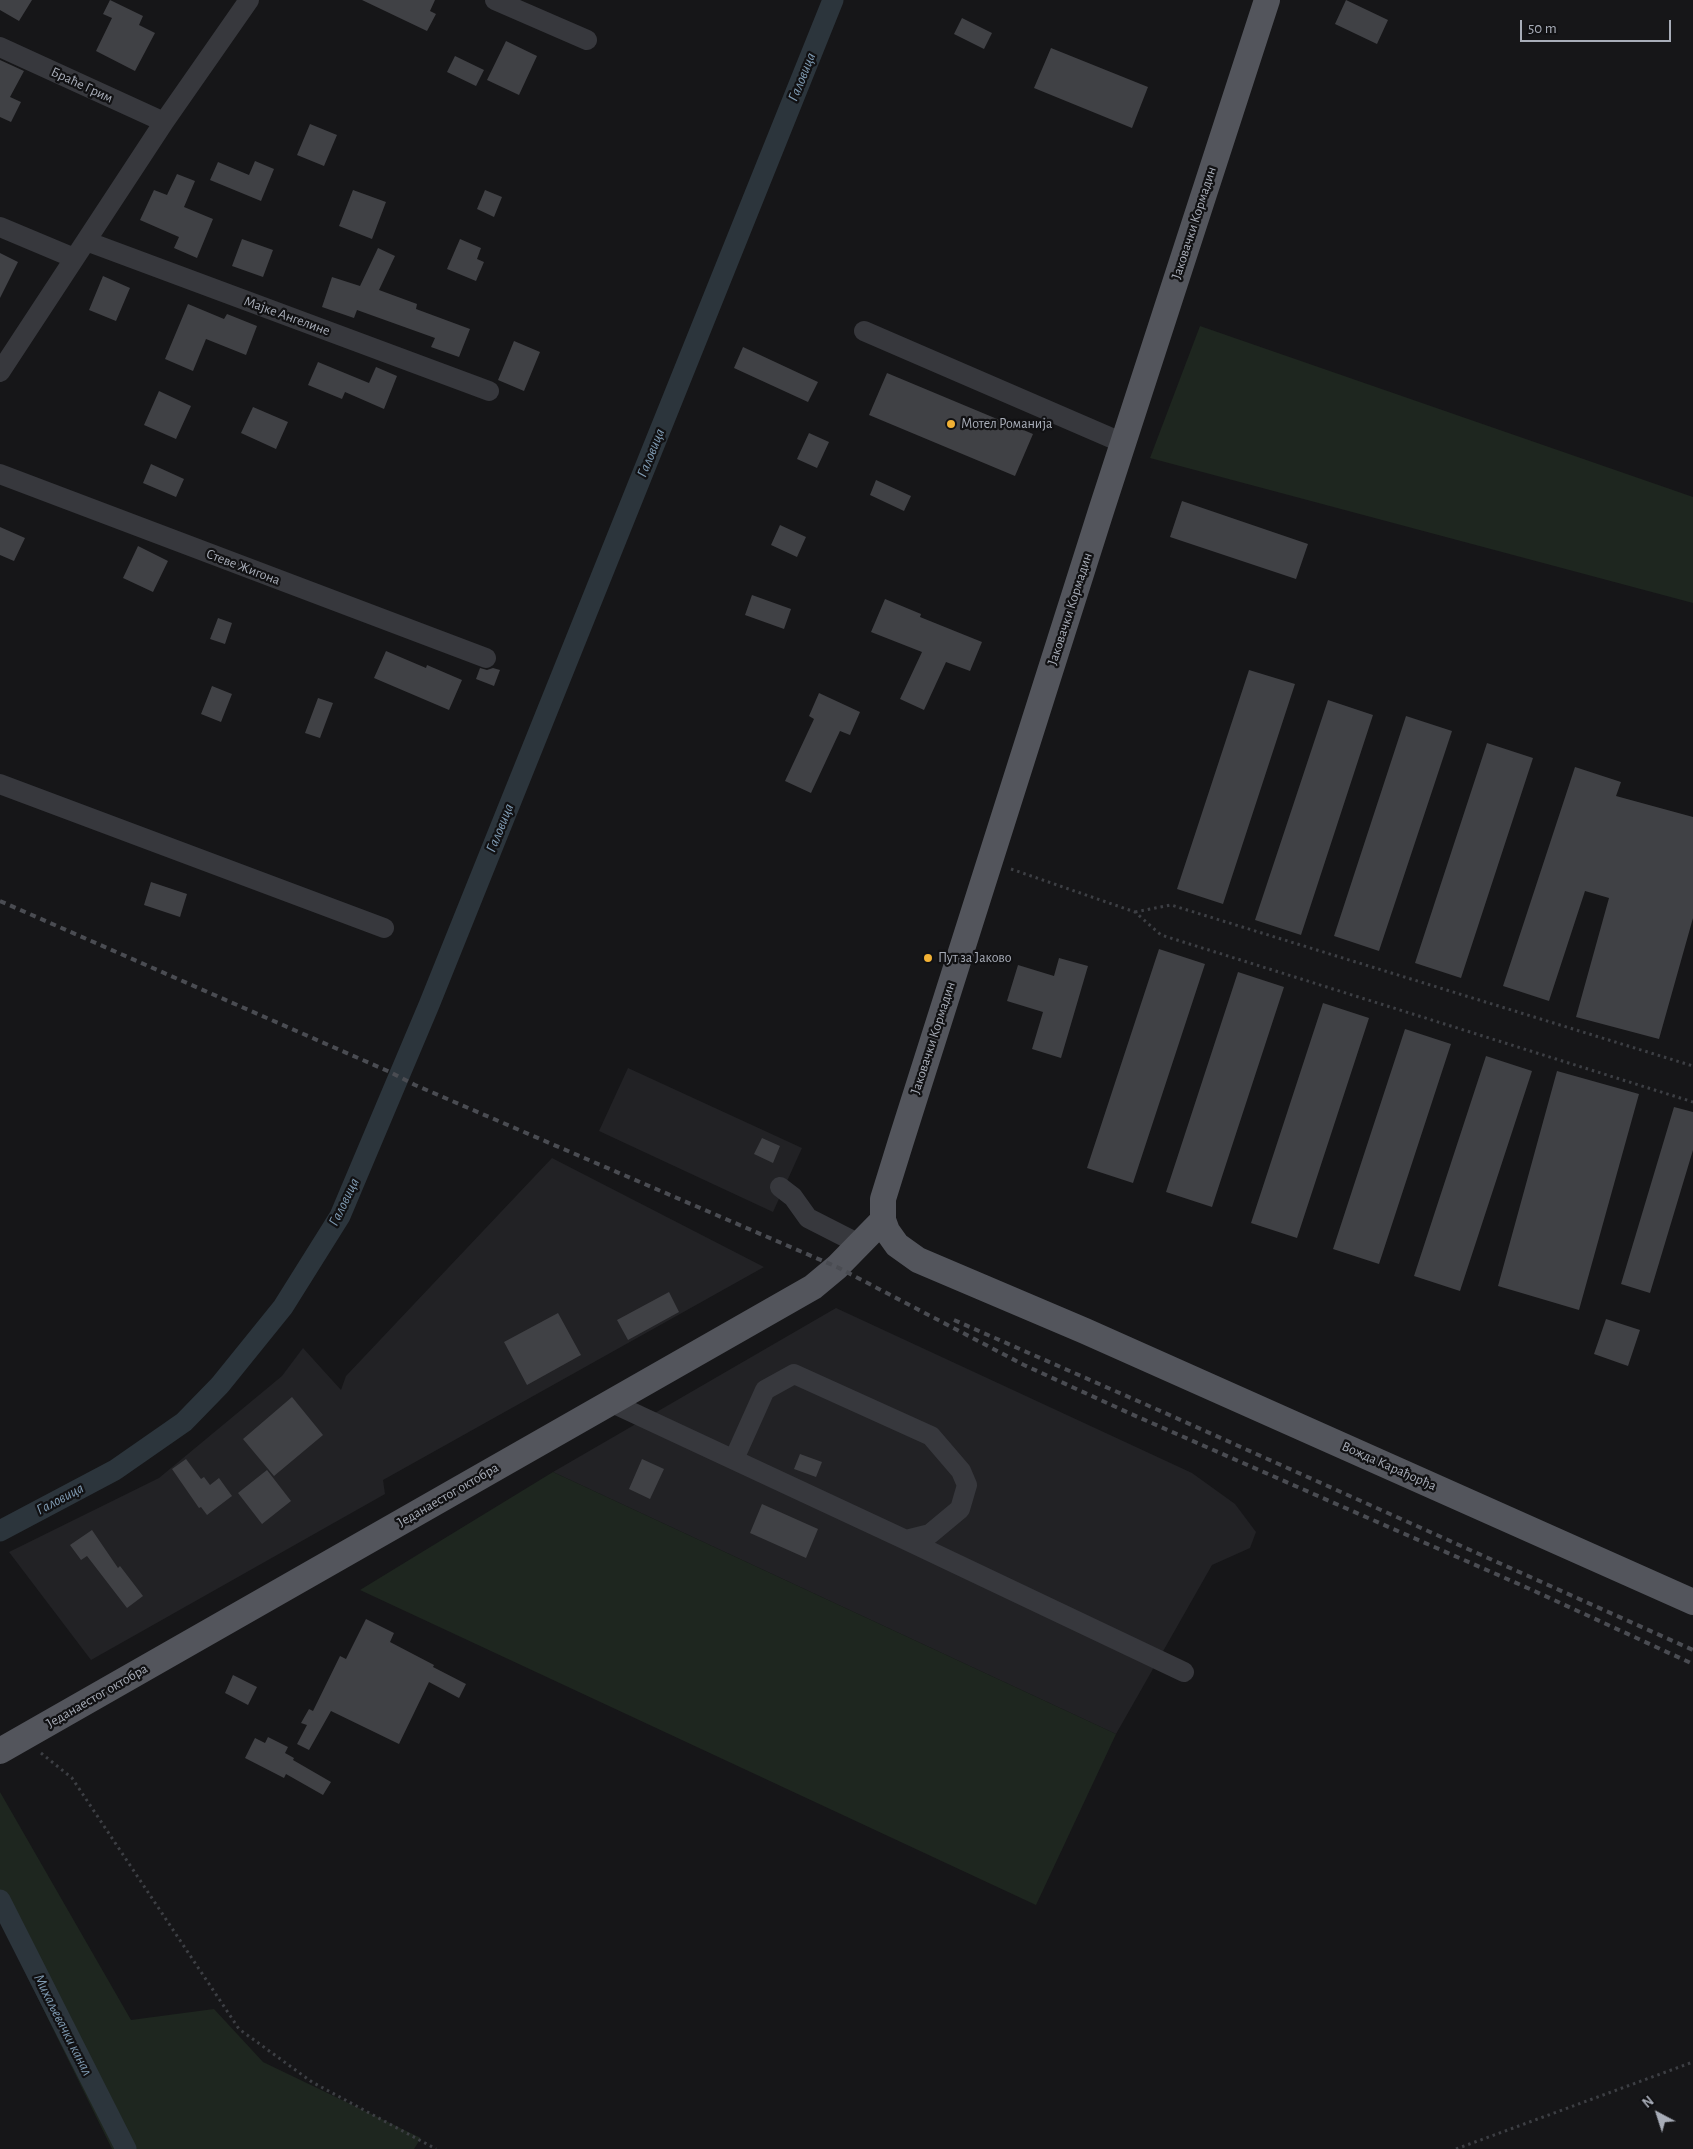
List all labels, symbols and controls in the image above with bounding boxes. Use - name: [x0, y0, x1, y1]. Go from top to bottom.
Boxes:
- scale bar: [1523, 10, 1674, 42]
- text: 50 m: [1528, 21, 1557, 36]
- water label: Галовица: [784, 50, 820, 104]
- street label: Браће Грим: [48, 63, 116, 107]
- street label: Јаковачки Кормадин: [1168, 165, 1220, 281]
- street label: Мајке Ангелине: [242, 293, 332, 339]
- place label: Мотел Романија: [961, 416, 1052, 432]
- marker: Мотел Романија: [945, 418, 957, 430]
- water label: Галовица: [633, 426, 669, 480]
- street label: Стеве Жигона: [204, 545, 282, 589]
- street label: Јаковачки Кормадин: [1044, 551, 1096, 667]
- water label: Галовица: [482, 801, 518, 855]
- place label: Пут за Јаково: [938, 950, 1012, 966]
- marker: Пут за Јаково: [922, 952, 934, 964]
- street label: Јаковачки Кормадин: [907, 980, 959, 1096]
- water label: Галовица: [325, 1175, 363, 1229]
- street label: Вожда Карађорђа: [1339, 1438, 1439, 1494]
- street label: Једанаестог октобра: [394, 1459, 502, 1531]
- water label: Галовица: [33, 1479, 87, 1519]
- street label: Једанаестог октобра: [43, 1660, 151, 1732]
- water label: Михаљевачки канал: [30, 1971, 96, 2079]
- north arrow: [1633, 2089, 1683, 2139]
- text: N: [1640, 2094, 1657, 2111]

